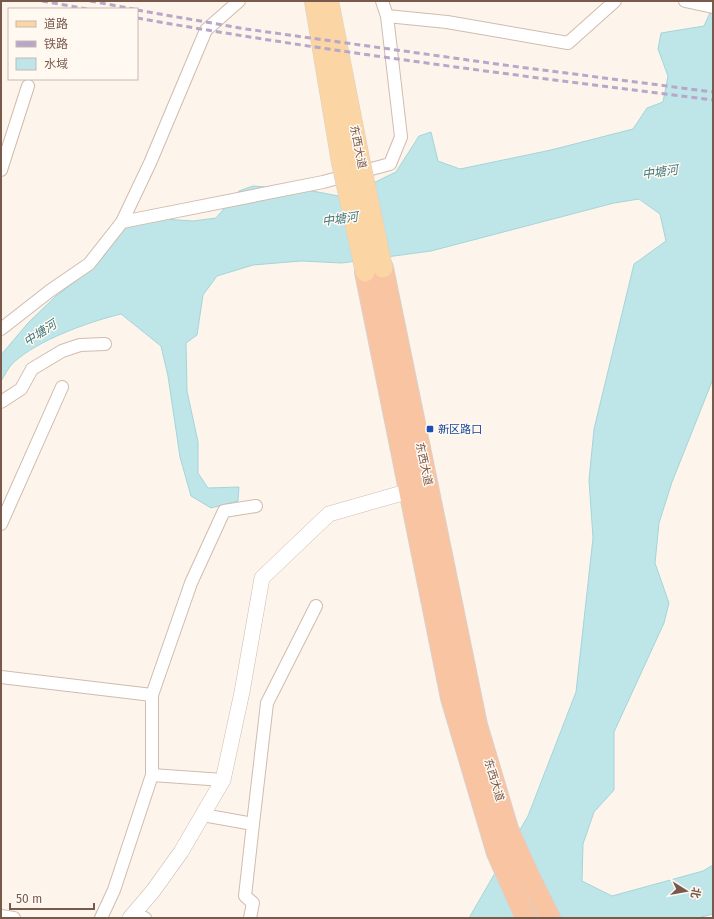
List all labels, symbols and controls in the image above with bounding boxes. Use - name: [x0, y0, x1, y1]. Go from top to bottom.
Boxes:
- legend: [8, 8, 138, 80]
- text: 道路: [44, 17, 68, 31]
- text: 铁路: [44, 37, 68, 51]
- text: 水域: [44, 57, 68, 71]
- street label: 东西大道: [347, 124, 369, 170]
- water label: 中塘河: [641, 162, 681, 181]
- water label: 中塘河: [321, 209, 361, 228]
- water label: 中塘河: [21, 316, 61, 349]
- place label: 新区路口: [438, 423, 482, 436]
- marker: 新区路口: [425, 424, 435, 434]
- street label: 东西大道: [413, 441, 435, 487]
- street label: 东西大道: [481, 757, 507, 803]
- north arrow: [666, 871, 706, 911]
- scale bar: [10, 885, 94, 911]
- text: 北: [688, 886, 703, 899]
- text: 50 m: [16, 892, 42, 906]

